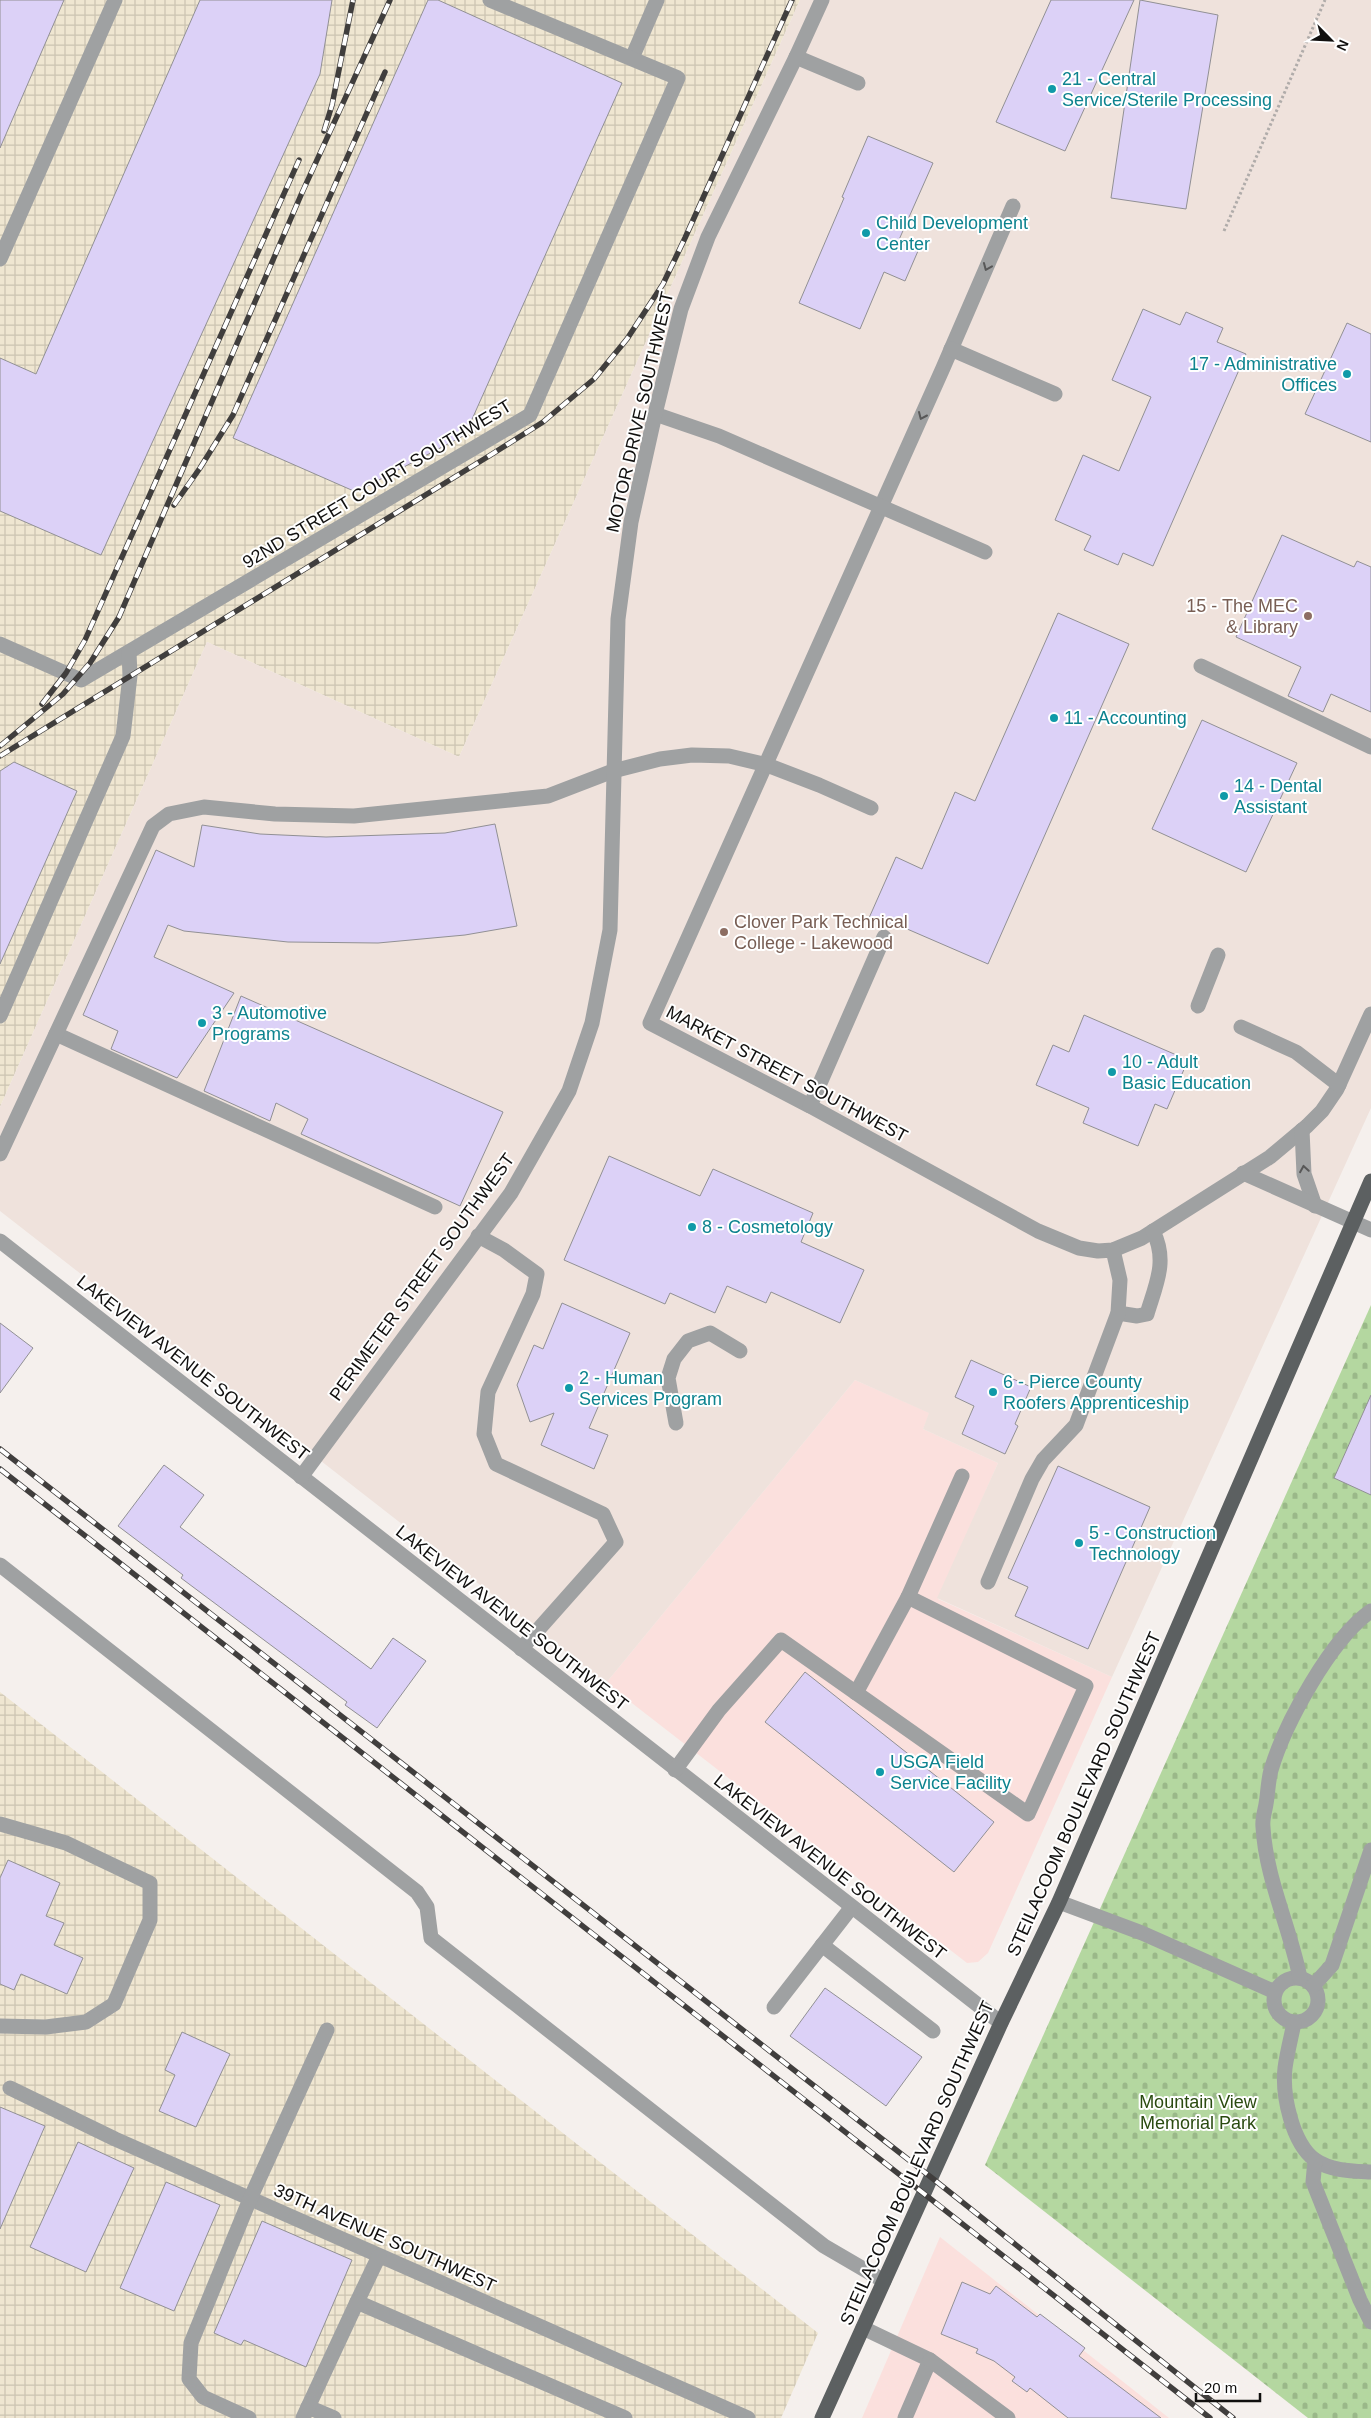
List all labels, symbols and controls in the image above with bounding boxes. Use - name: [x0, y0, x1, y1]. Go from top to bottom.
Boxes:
- north arrow: [1306, 15, 1356, 65]
- text: N: [1334, 37, 1352, 53]
- place label: 21 - Central Service/Sterile Processing: [1062, 69, 1272, 110]
- marker: 21 - Central Service/Sterile Processing: [1046, 83, 1058, 95]
- place label: Child Development Center: [876, 213, 1028, 254]
- marker: Child Development Center: [860, 227, 872, 239]
- one-way arrow: [982, 262, 993, 271]
- street label: MOTOR DRIVE SOUTHWEST: [603, 290, 677, 534]
- place label: 17 - Administrative Offices: [1189, 354, 1337, 395]
- marker: 17 - Administrative Offices: [1341, 368, 1353, 380]
- street label: 92ND STREET COURT SOUTHWEST: [239, 396, 515, 572]
- one-way arrow: [918, 411, 928, 420]
- place label: 15 - The MEC & Library: [1186, 596, 1298, 637]
- marker: 15 - The MEC & Library: [1302, 610, 1314, 622]
- place label: 11 - Accounting: [1064, 708, 1187, 728]
- marker: 11 - Accounting: [1048, 712, 1060, 724]
- place label: 14 - Dental Assistant: [1234, 776, 1322, 817]
- marker: 14 - Dental Assistant: [1218, 790, 1230, 802]
- place label: Clover Park Technical College - Lakewood: [734, 912, 908, 953]
- marker: Clover Park Technical College - Lakewood: [718, 926, 730, 938]
- street label: MARKET STREET SOUTHWEST: [663, 1002, 911, 1146]
- place label: 3 - Automotive Programs: [212, 1003, 327, 1044]
- marker: 3 - Automotive Programs: [196, 1017, 208, 1029]
- place label: 10 - Adult Basic Education: [1122, 1052, 1251, 1093]
- marker: 10 - Adult Basic Education: [1106, 1066, 1118, 1078]
- street label: PERIMETER STREET SOUTHWEST: [326, 1149, 518, 1405]
- one-way arrow: [1299, 1164, 1310, 1172]
- place label: 8 - Cosmetology: [702, 1217, 833, 1237]
- marker: 8 - Cosmetology: [686, 1221, 698, 1233]
- street label: LAKEVIEW AVENUE SOUTHWEST: [73, 1271, 313, 1465]
- place label: 2 - Human Services Program: [579, 1368, 722, 1409]
- place label: 6 - Pierce County Roofers Apprenticeship: [1003, 1372, 1189, 1413]
- marker: 2 - Human Services Program: [563, 1382, 575, 1394]
- marker: 6 - Pierce County Roofers Apprenticeship: [987, 1386, 999, 1398]
- street label: LAKEVIEW AVENUE SOUTHWEST: [392, 1521, 632, 1715]
- place label: 5 - Construction Technology: [1089, 1523, 1216, 1564]
- marker: 5 - Construction Technology: [1073, 1537, 1085, 1549]
- street label: STEILACOOM BOULEVARD SOUTHWEST: [1003, 1629, 1165, 1959]
- place label: USGA Field Service Facility: [890, 1752, 1011, 1793]
- marker: USGA Field Service Facility: [874, 1766, 886, 1778]
- street label: LAKEVIEW AVENUE SOUTHWEST: [710, 1770, 950, 1964]
- street label: STEILACOOM BOULEVARD SOUTHWEST: [836, 1998, 998, 2328]
- park label: Mountain View Memorial Park: [1139, 2092, 1258, 2133]
- street label: 39TH AVENUE SOUTHWEST: [271, 2180, 499, 2296]
- scale bar: [1196, 2370, 1260, 2402]
- text: 20 m: [1204, 2379, 1237, 2396]

